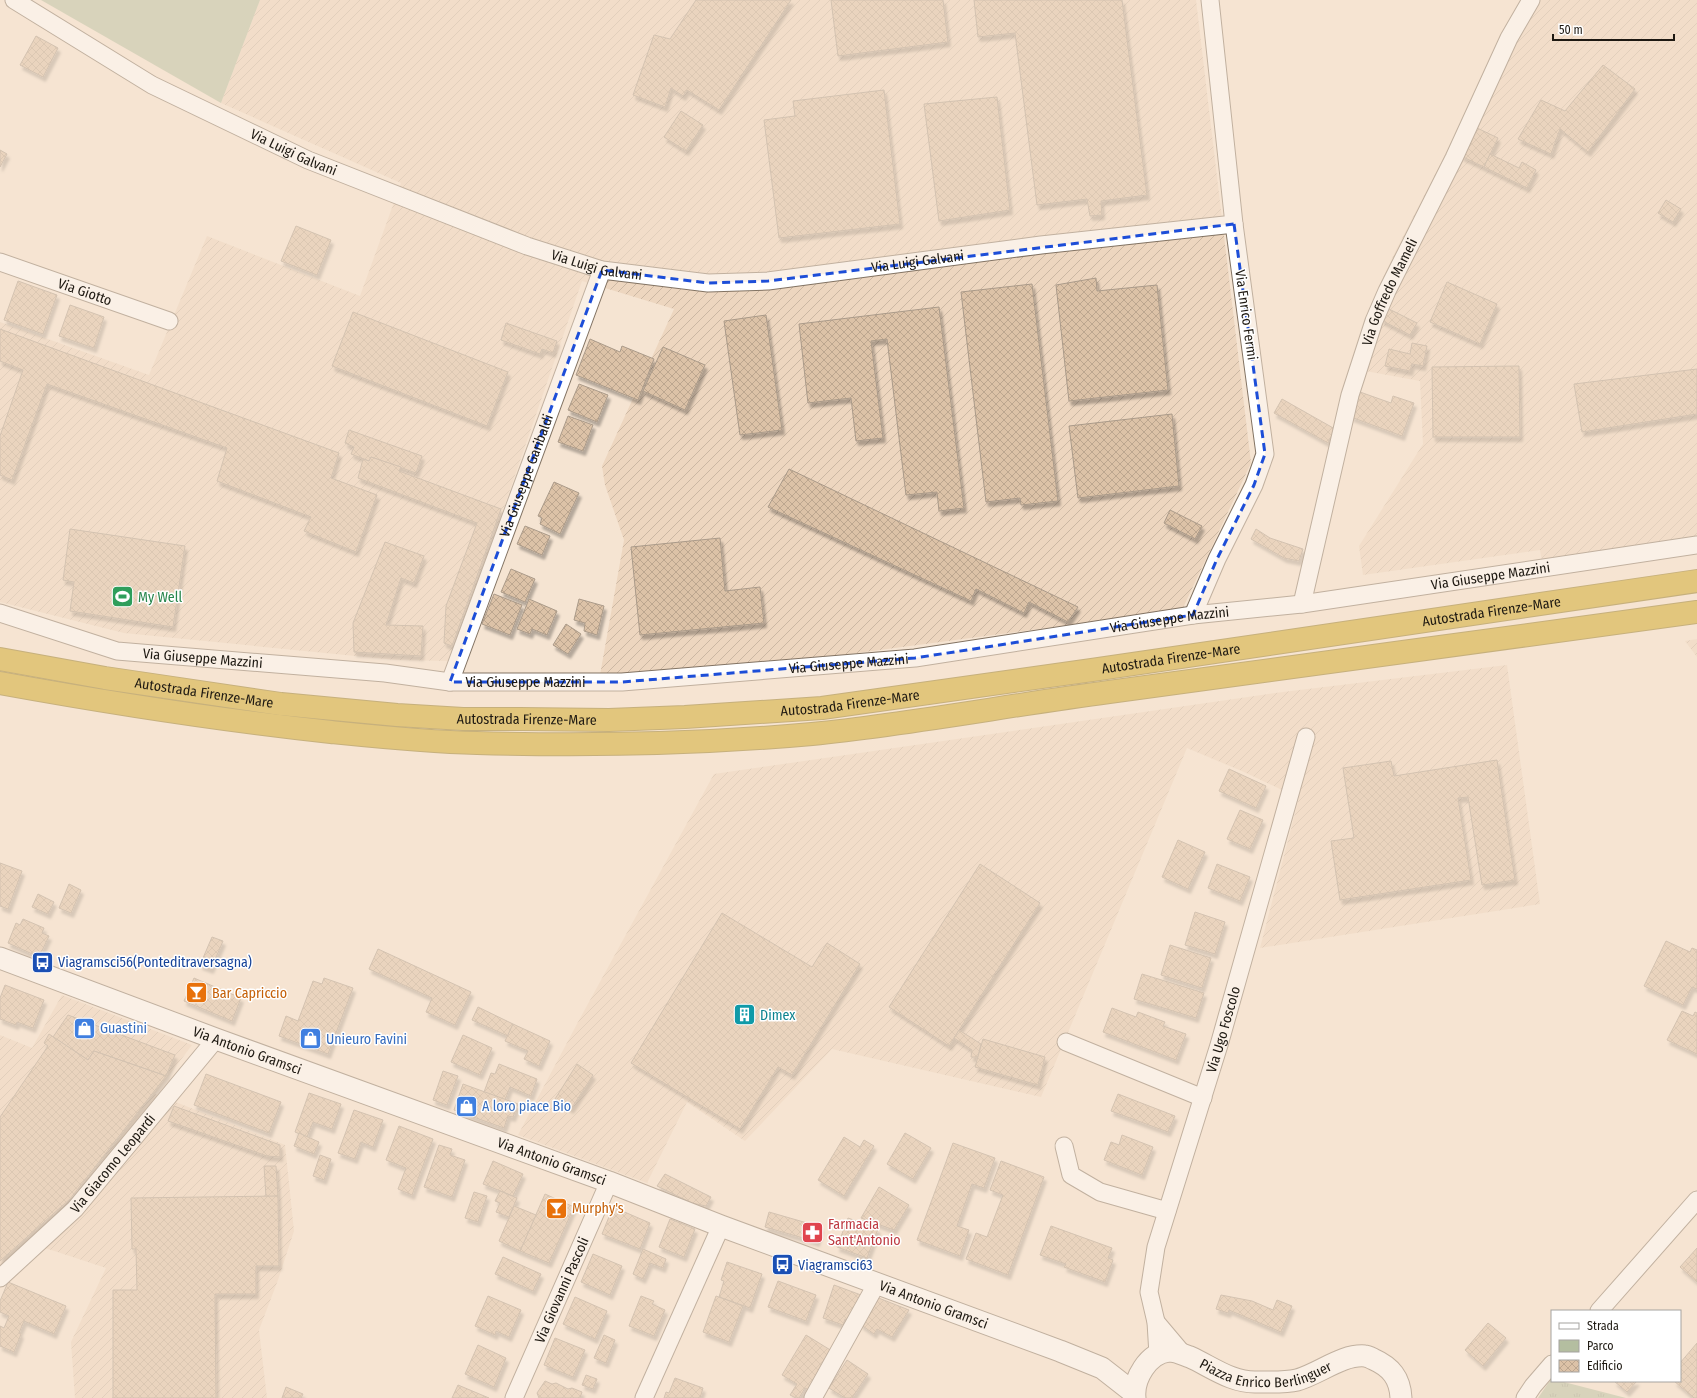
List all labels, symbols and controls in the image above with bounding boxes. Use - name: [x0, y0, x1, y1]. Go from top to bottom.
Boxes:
- scale bar: [1553, 16, 1674, 42]
- text: 50 m: [1559, 23, 1583, 37]
- street label: Via Luigi Galvani: [248, 125, 339, 179]
- street label: Via Goffredo Mameli: [1358, 235, 1421, 348]
- street label: Via Luigi Galvani: [549, 246, 643, 283]
- street label: Via Luigi Galvani: [870, 247, 965, 276]
- street label: Via Enrico Fermi: [1231, 269, 1261, 361]
- street label: Via Giotto: [56, 274, 114, 309]
- street label: Via Giuseppe Garibaldi: [496, 412, 557, 539]
- street label: Via Giuseppe Mazzini: [1430, 559, 1551, 593]
- sports icon: My Well: [110, 584, 136, 610]
- place label: My Well: [138, 589, 182, 606]
- street label: Autostrada Firenze-Mare: [1421, 593, 1562, 630]
- street label: Via Giuseppe Mazzini: [1109, 603, 1230, 636]
- street label: Autostrada Firenze-Mare: [1100, 640, 1241, 677]
- street label: Via Giuseppe Mazzini: [142, 645, 263, 671]
- street label: Via Giuseppe Mazzini: [788, 650, 909, 677]
- street label: Autostrada Firenze-Mare: [134, 674, 275, 711]
- street label: Via Giuseppe Mazzini: [465, 674, 586, 691]
- street label: Autostrada Firenze-Mare: [780, 686, 921, 719]
- street label: Autostrada Firenze-Mare: [456, 710, 597, 728]
- bus stop icon: Viagramsci56(Ponteditraversagna): [30, 949, 56, 975]
- place label: Viagramsci56(Ponteditraversagna): [58, 954, 252, 971]
- bar icon: Bar Capriccio: [184, 980, 210, 1006]
- street label: Via Ugo Foscolo: [1202, 984, 1244, 1075]
- place label: Bar Capriccio: [212, 985, 287, 1002]
- building icon: Dimex: [731, 1002, 757, 1028]
- place label: Dimex: [760, 1007, 796, 1024]
- shop icon: Guastini: [71, 1015, 97, 1041]
- place label: Guastini: [100, 1020, 147, 1037]
- street label: Via Antonio Gramsci: [191, 1023, 304, 1078]
- shop icon: Unieuro Favini: [297, 1026, 323, 1052]
- place label: Unieuro Favini: [326, 1031, 407, 1048]
- shop icon: A loro piace Bio: [454, 1093, 480, 1119]
- place label: A loro piace Bio: [482, 1098, 571, 1115]
- street label: Via Giacomo Leopardi: [67, 1110, 159, 1217]
- street label: Via Antonio Gramsci: [495, 1134, 609, 1189]
- bar icon: Murphy's: [543, 1195, 569, 1221]
- place label: Murphy's: [572, 1200, 624, 1217]
- place label: Farmacia Sant'Antonio: [828, 1216, 901, 1249]
- pharmacy icon: Farmacia Sant'Antonio: [800, 1219, 826, 1245]
- street label: Via Giovanni Pascoli: [531, 1234, 592, 1346]
- bus stop icon: Viagramsci63: [770, 1252, 796, 1278]
- place label: Viagramsci63: [798, 1257, 873, 1274]
- street label: Via Antonio Gramsci: [877, 1277, 990, 1332]
- legend: [1551, 1310, 1681, 1382]
- text: Strada: [1587, 1319, 1619, 1333]
- text: Parco: [1587, 1339, 1614, 1353]
- street label: Piazza Enrico Berlinguer: [1196, 1351, 1334, 1371]
- text: Piazza Enrico Berlinguer: [1197, 1355, 1334, 1391]
- text: Edificio: [1587, 1359, 1623, 1373]

